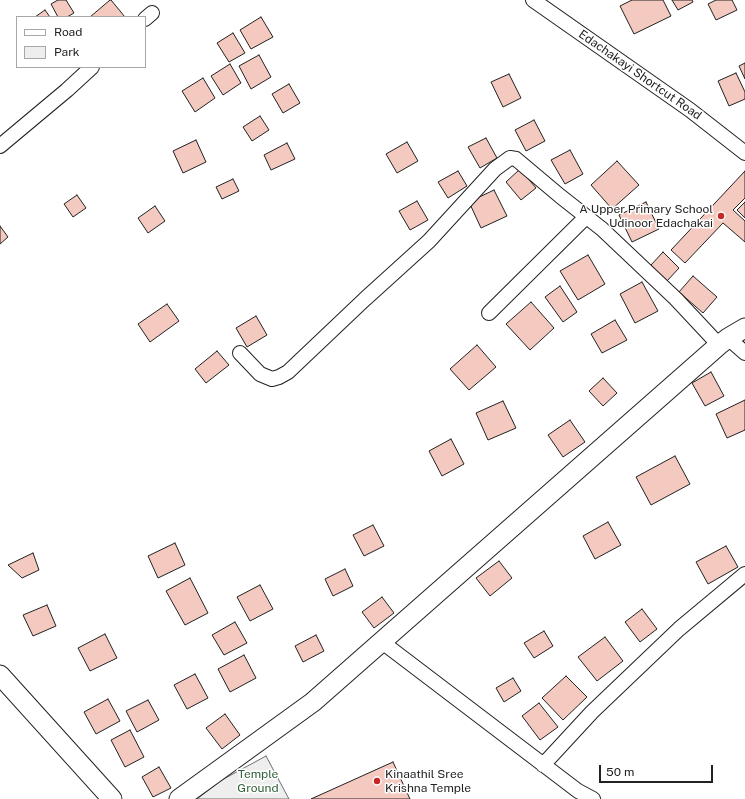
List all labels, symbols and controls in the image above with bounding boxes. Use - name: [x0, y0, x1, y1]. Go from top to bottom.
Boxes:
- legend: [16, 16, 146, 68]
- text: Road: [54, 25, 82, 39]
- street label: Edachakayi Shortcut Road: [576, 27, 704, 123]
- text: Park: [54, 45, 80, 59]
- place label: A Upper Primary School Udinoor Edachakai: [579, 202, 713, 230]
- marker: A Upper Primary School Udinoor Edachakai: [716, 211, 726, 221]
- scale bar: [601, 757, 715, 783]
- text: 50 m: [606, 765, 634, 779]
- park label: Temple Ground: [237, 767, 279, 795]
- place label: Kinaathil Sree Krishna Temple: [385, 767, 471, 795]
- marker: Kinaathil Sree Krishna Temple: [372, 776, 382, 786]

